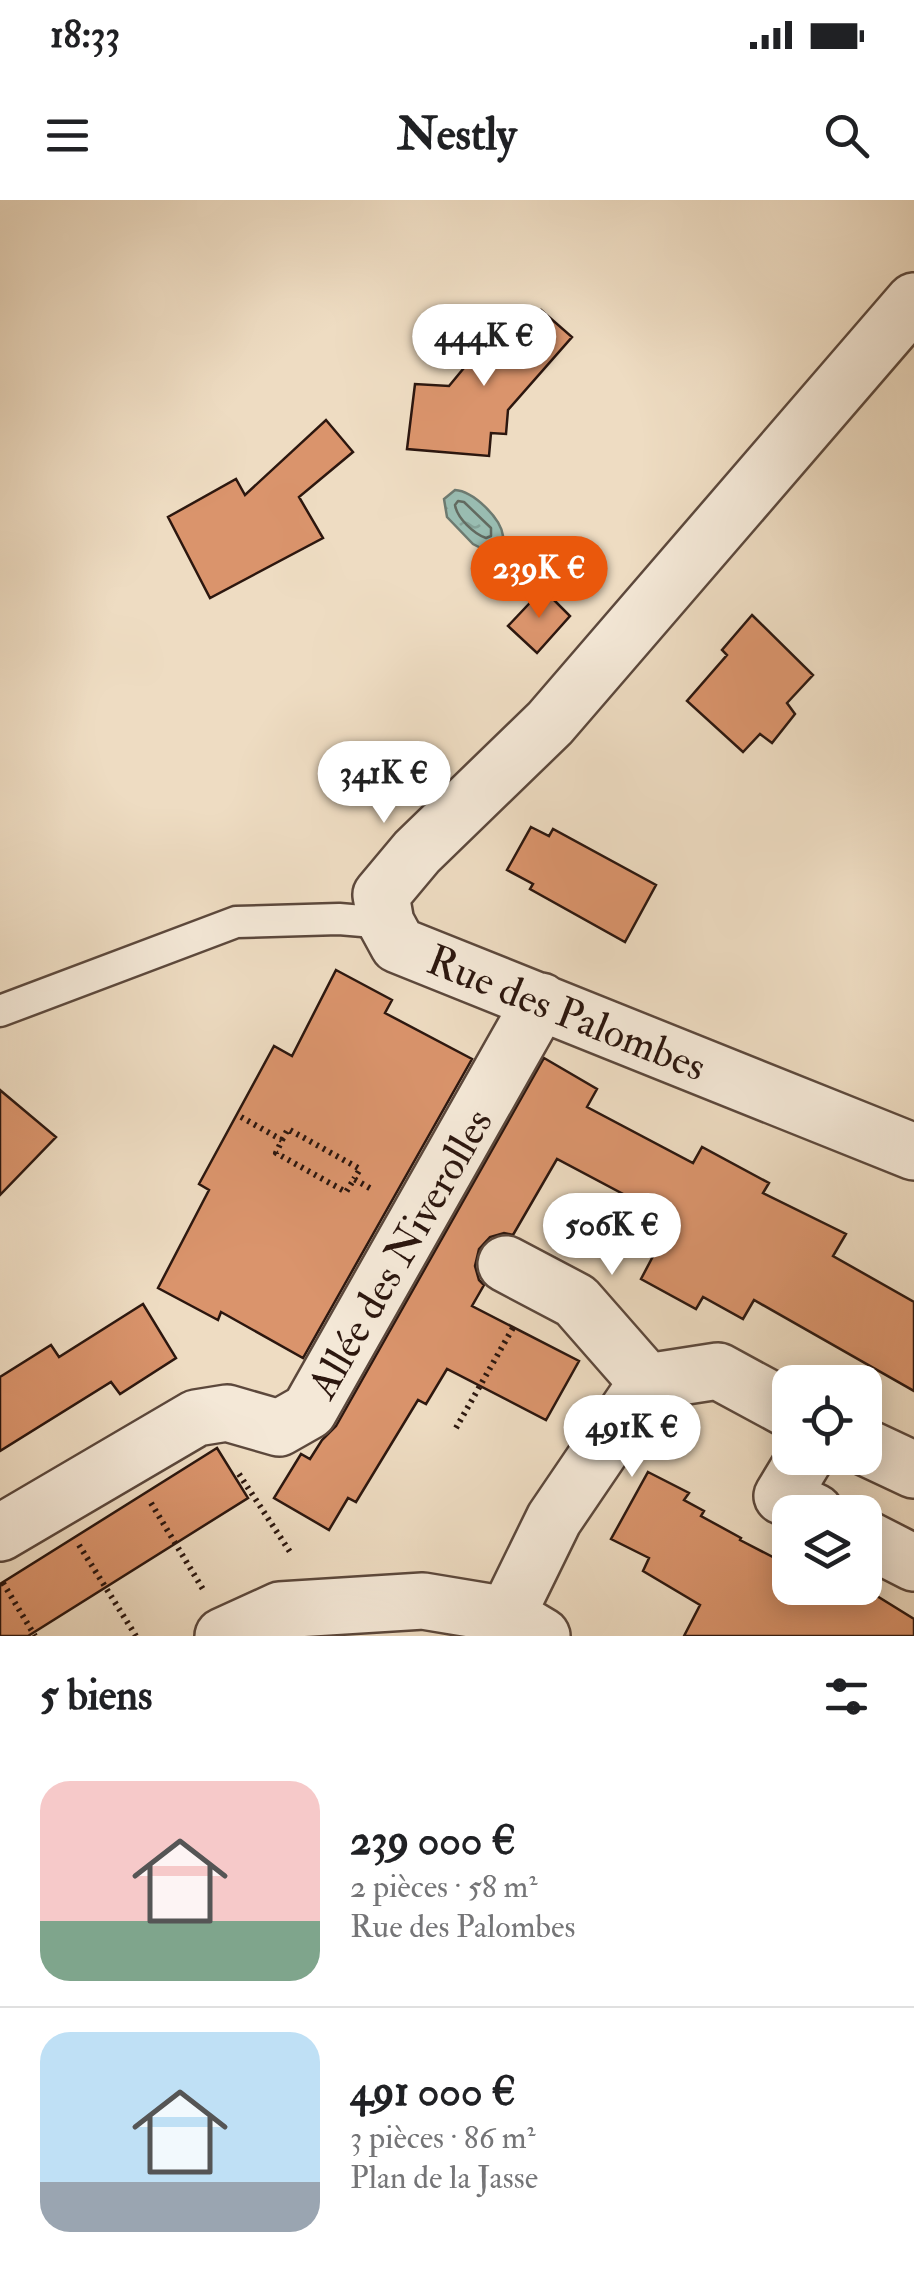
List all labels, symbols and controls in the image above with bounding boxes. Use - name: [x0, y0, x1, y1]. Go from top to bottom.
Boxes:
- text: 18:33: [50, 11, 120, 59]
- text: Nestly: [397, 107, 517, 163]
- icon: menu: [40, 108, 95, 163]
- icon: search: [819, 108, 874, 163]
- pin: 444K €: [403, 304, 565, 389]
- text: 444K €: [434, 316, 534, 356]
- pin: 239K €: [458, 536, 620, 621]
- text: 239K €: [493, 548, 585, 588]
- pin: 341K €: [303, 741, 465, 826]
- text: 341K €: [340, 753, 428, 793]
- street label: Rue des Palombes: [419, 934, 713, 1093]
- street label: Allée des Niverolles: [296, 1100, 505, 1409]
- pin: 506K €: [531, 1193, 693, 1278]
- text: 506K €: [565, 1205, 659, 1245]
- map controls: [772, 1365, 882, 1605]
- button: locate: [772, 1365, 882, 1475]
- pin: 491K €: [551, 1395, 713, 1480]
- text: 491K €: [586, 1407, 678, 1447]
- button: layers: [772, 1495, 882, 1605]
- icon: filters: [819, 1669, 874, 1724]
- text: 5 biens: [40, 1670, 152, 1722]
- text: 239 000 €: [350, 1815, 516, 1867]
- icon: home: [120, 1821, 240, 1941]
- text: 2 pièces · 58 m²: [350, 1867, 537, 1907]
- text: Rue des Palombes: [350, 1907, 575, 1947]
- text: 491 000 €: [350, 2066, 516, 2118]
- icon: home: [120, 2072, 240, 2192]
- text: 3 pièces · 86 m²: [350, 2118, 536, 2158]
- text: Plan de la Jasse: [350, 2158, 538, 2198]

